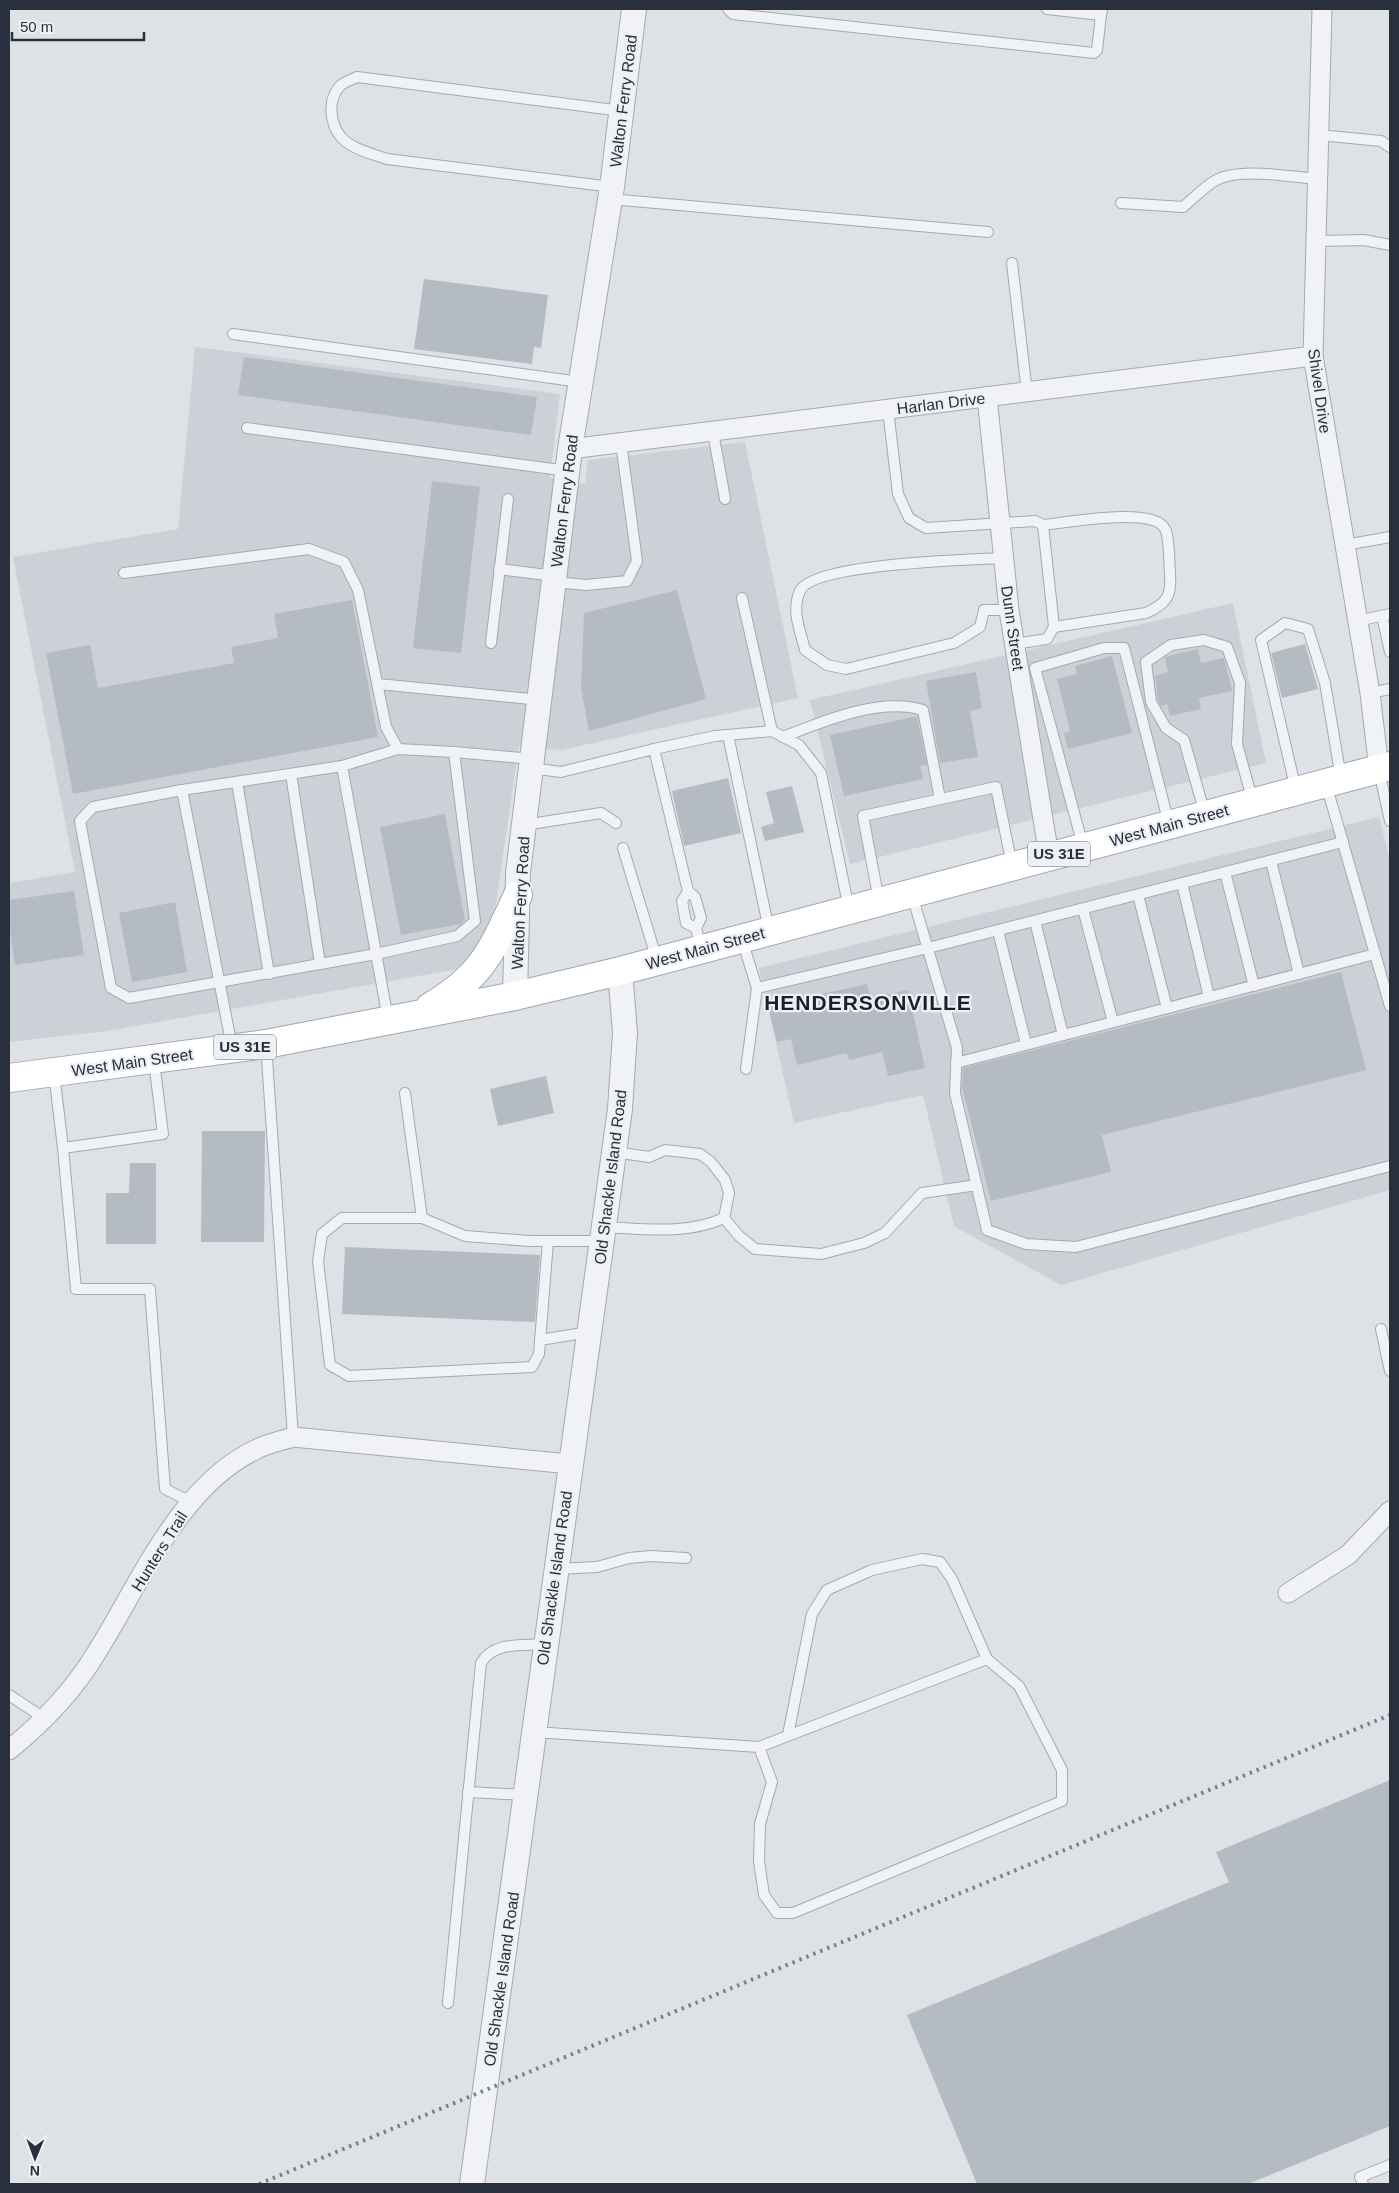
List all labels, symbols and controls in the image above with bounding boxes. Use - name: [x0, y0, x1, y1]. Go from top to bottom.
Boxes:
- scale bar: [12, 10, 145, 42]
- text: 50 m: [20, 18, 53, 35]
- street label: Walton Ferry Road: [607, 34, 640, 168]
- street label: Shivel Drive: [1305, 348, 1334, 435]
- street label: Harlan Drive: [896, 390, 986, 417]
- street label: Walton Ferry Road: [548, 434, 581, 568]
- street label: Dunn Street: [998, 585, 1027, 672]
- street label: West Main Street: [1108, 801, 1231, 850]
- street label: Walton Ferry Road: [509, 836, 532, 970]
- road number: US 31E: [1028, 842, 1090, 866]
- street label: West Main Street: [644, 924, 767, 973]
- district label: HENDERSONVILLE: [764, 991, 972, 1014]
- road number: US 31E: [214, 1034, 276, 1060]
- street label: West Main Street: [70, 1045, 194, 1079]
- street label: Old Shackle Island Road: [591, 1089, 630, 1265]
- street label: Old Shackle Island Road: [534, 1490, 575, 1666]
- street label: Hunters Trail: [128, 1508, 191, 1594]
- street label: Old Shackle Island Road: [481, 1891, 522, 2067]
- north arrow: [10, 2133, 60, 2183]
- text: N: [30, 2163, 40, 2179]

